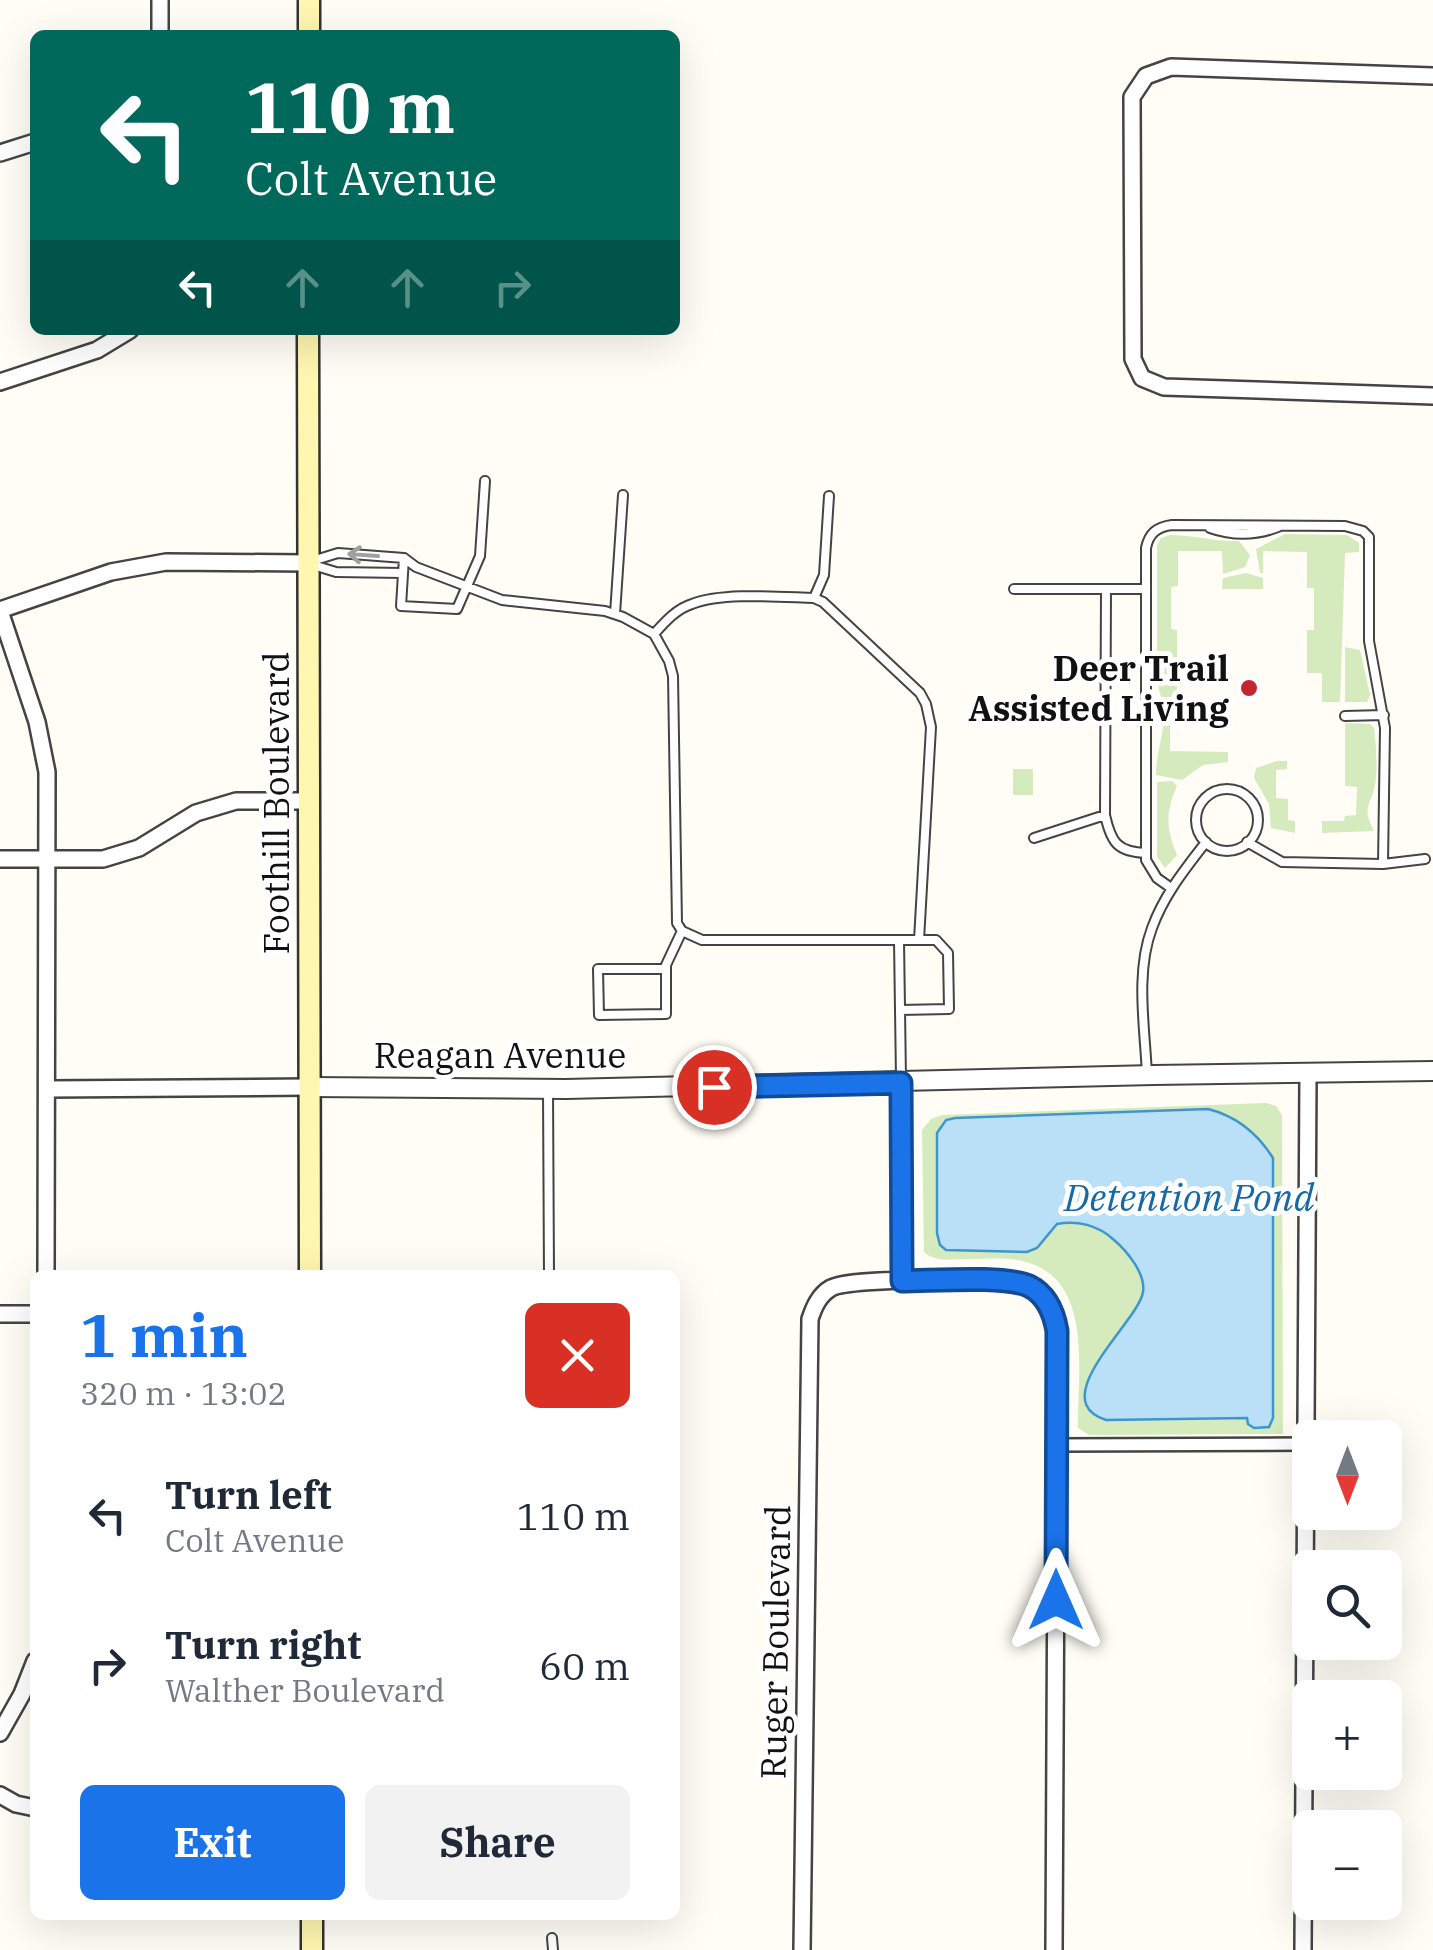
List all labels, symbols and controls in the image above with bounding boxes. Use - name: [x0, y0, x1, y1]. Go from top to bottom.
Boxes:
- text: 110 m: [245, 61, 455, 152]
- icon: left: [80, 70, 210, 200]
- text: Colt Avenue: [245, 149, 497, 207]
- icon: left: [170, 260, 225, 315]
- icon: ahead: [275, 260, 330, 315]
- icon: ahead: [380, 260, 435, 315]
- icon: right: [485, 260, 540, 315]
- one-way arrow: [347, 545, 379, 564]
- place label: Deer Trail Assisted Living: [968, 645, 1230, 731]
- street label: Foothill Boulevard: [253, 652, 299, 954]
- marker: Deer Trail Assisted Living: [1238, 677, 1260, 699]
- street label: Reagan Avenue: [374, 1032, 626, 1078]
- pin: [672, 1045, 757, 1130]
- icon: arrive: [687, 1060, 742, 1115]
- water label: Detention Pond: [1063, 1172, 1315, 1221]
- text: 1 min: [80, 1295, 248, 1374]
- button: close: [525, 1303, 630, 1408]
- text: 320 m · 13:02: [80, 1372, 287, 1414]
- north arrow: [1292, 1420, 1402, 1530]
- map controls: [1292, 1420, 1402, 1920]
- text: Turn left: [165, 1470, 332, 1519]
- icon: left: [80, 1488, 135, 1543]
- text: 110 m: [517, 1491, 630, 1540]
- street label: Ruger Boulevard: [750, 1504, 800, 1780]
- text: Colt Avenue: [165, 1519, 344, 1561]
- position arrow: [1004, 1548, 1108, 1652]
- button: search: [1292, 1550, 1402, 1660]
- text: Turn right: [165, 1620, 361, 1669]
- icon: right: [80, 1638, 135, 1693]
- text: 60 m: [539, 1641, 630, 1690]
- text: Walther Boulevard: [165, 1669, 445, 1711]
- button: +: [1292, 1680, 1402, 1790]
- button: Exit: [80, 1785, 345, 1900]
- button: Share: [365, 1785, 630, 1900]
- button: −: [1292, 1810, 1402, 1920]

